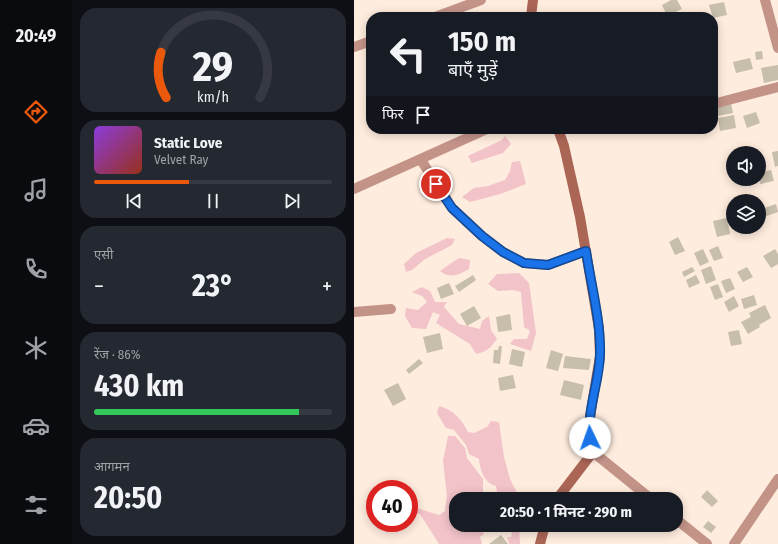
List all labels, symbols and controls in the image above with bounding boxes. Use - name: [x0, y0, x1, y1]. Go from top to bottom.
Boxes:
- text: 20:49: [16, 25, 56, 47]
- text: 150 m: [448, 25, 516, 58]
- icon: left: [382, 28, 434, 80]
- text: 29: [192, 42, 233, 92]
- text: बाएँ मुड़ें: [448, 59, 498, 81]
- text: km/h: [197, 89, 229, 106]
- icon: directions: [22, 98, 50, 126]
- icon: arrive: [412, 104, 434, 126]
- text: फिर: [382, 105, 404, 123]
- text: Static Love: [154, 134, 222, 152]
- map controls: [726, 146, 766, 234]
- button: sound: [726, 146, 766, 186]
- text: Velvet Ray: [154, 152, 208, 167]
- pin: [419, 167, 453, 201]
- icon: arrive: [425, 173, 447, 195]
- icon: music: [22, 176, 50, 204]
- icon: previous: [123, 190, 145, 212]
- icon: pause: [202, 190, 224, 212]
- icon: next: [281, 190, 303, 212]
- button: layers: [726, 194, 766, 234]
- text: एसी: [94, 247, 113, 262]
- icon: phone: [22, 255, 50, 283]
- text: 23°: [192, 268, 234, 304]
- text: −: [94, 273, 104, 300]
- text: +: [322, 273, 332, 300]
- icon: climate: [22, 334, 50, 362]
- text: रेंज · 86%: [94, 347, 141, 362]
- text: 430 km: [94, 368, 184, 404]
- icon: car: [22, 412, 50, 440]
- position arrow: [569, 417, 611, 459]
- text: आगमन: [94, 459, 130, 474]
- text: 20:50: [94, 480, 163, 516]
- speed limit sign: 40: [366, 480, 418, 532]
- icon: filters: [22, 491, 50, 519]
- text: 20:50 · 1 मिनट · 290 m: [500, 503, 632, 521]

